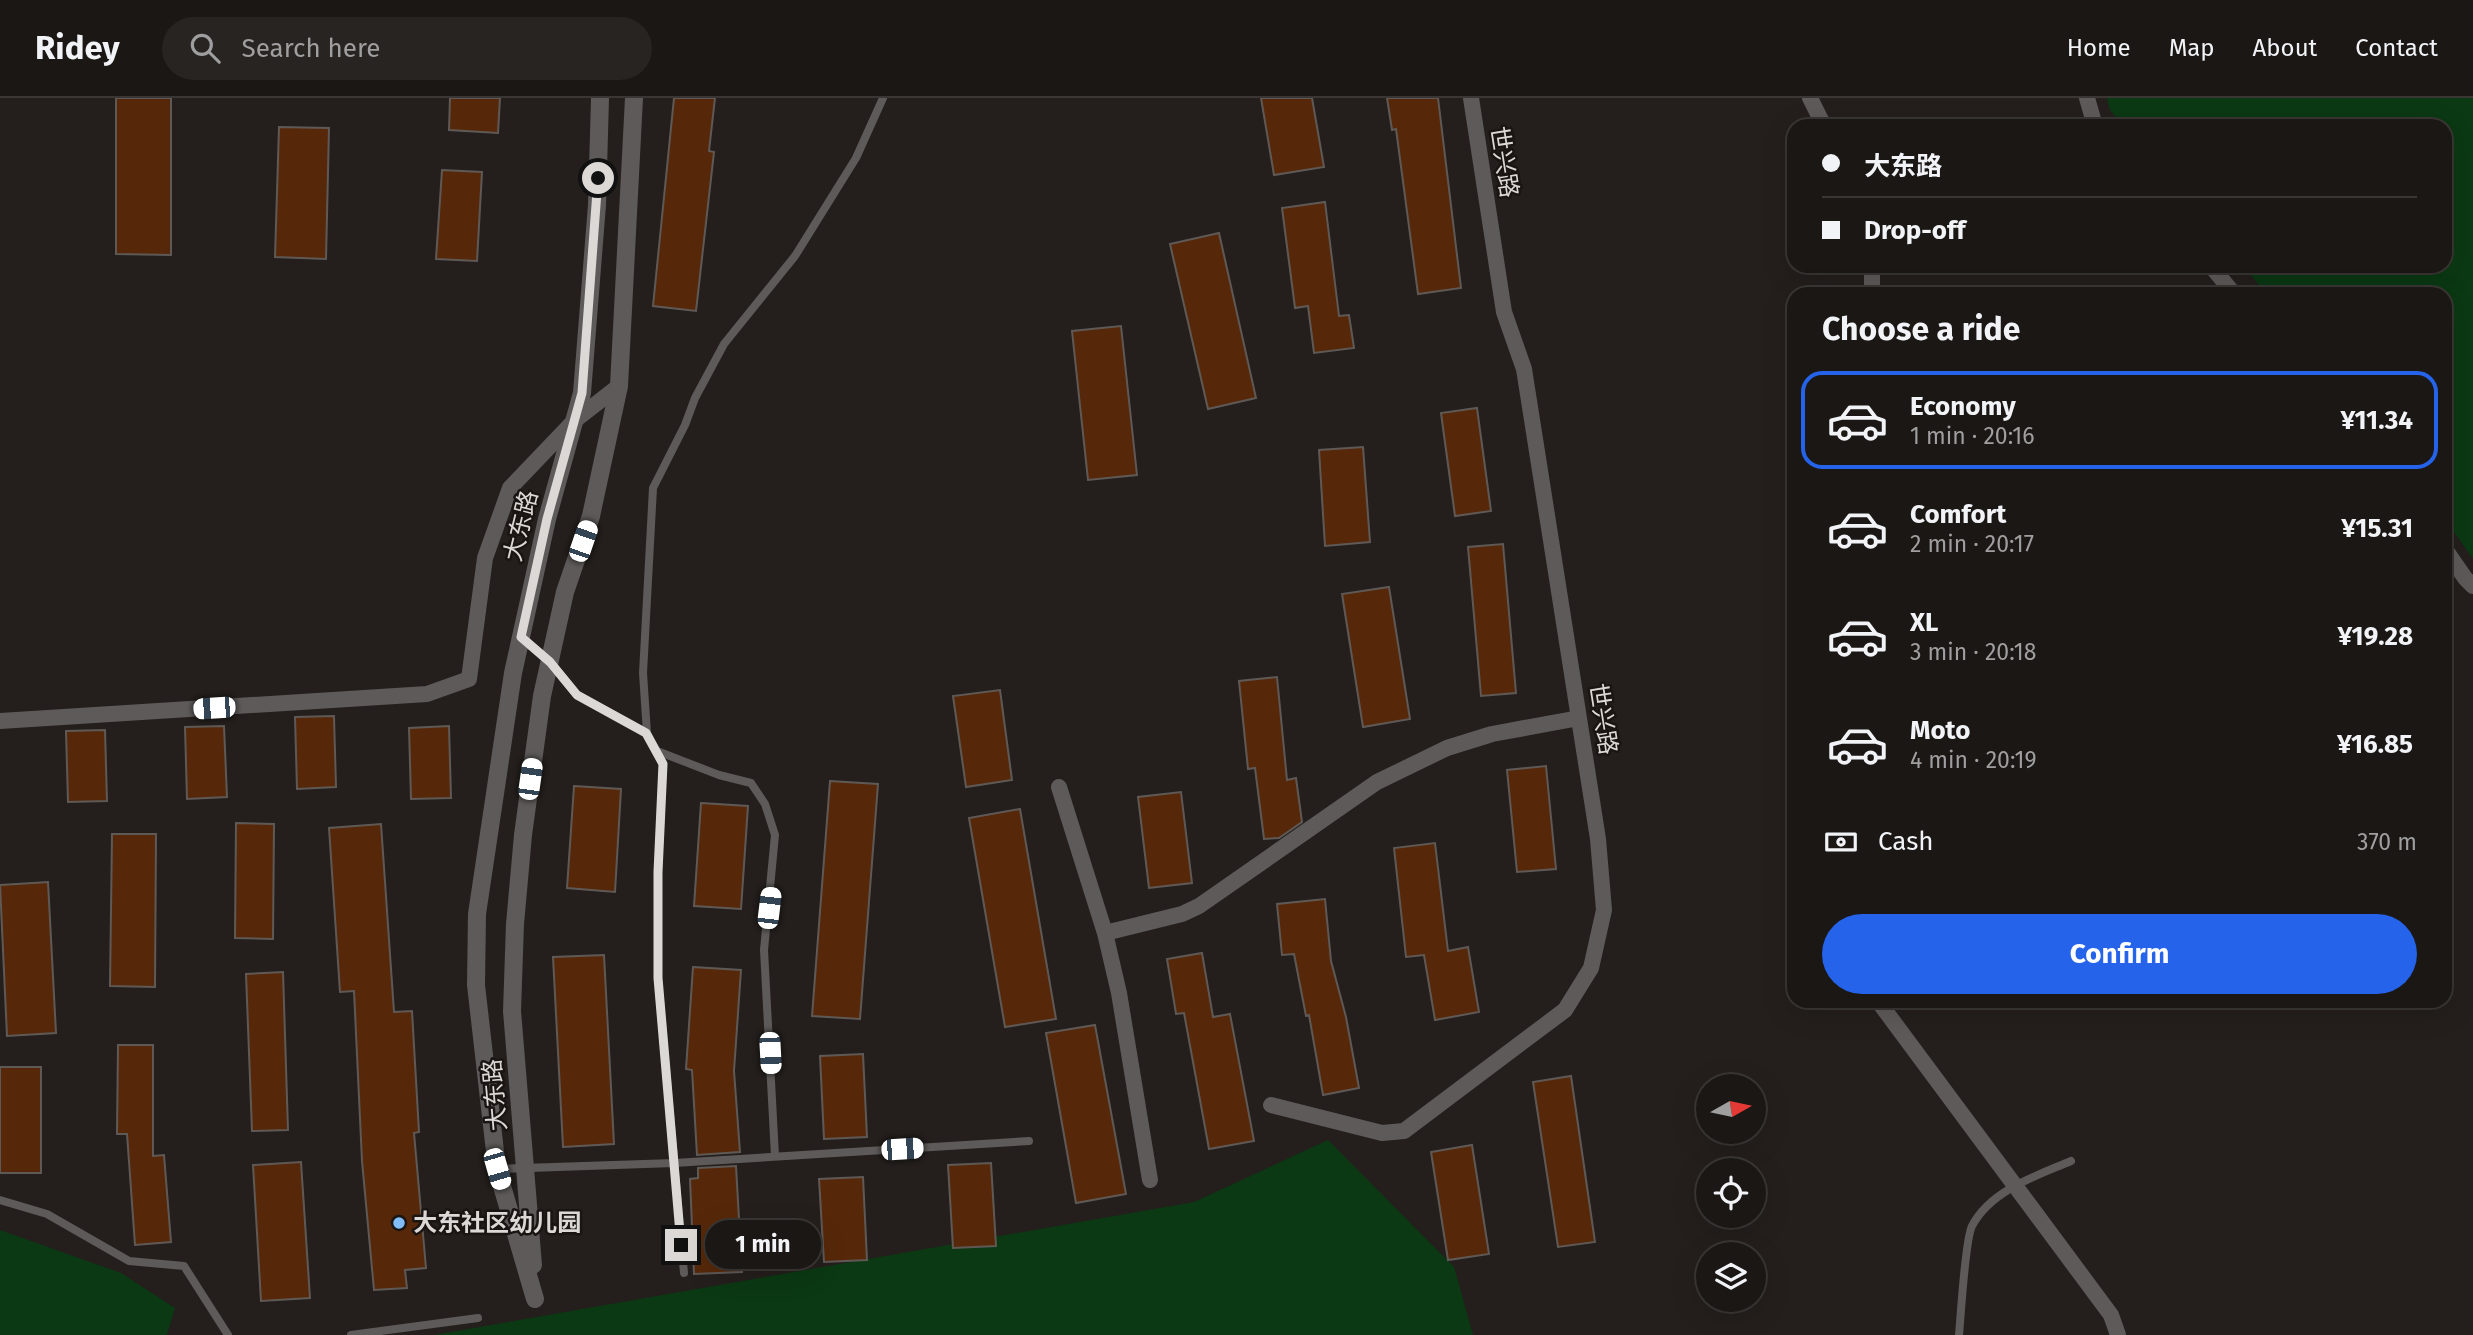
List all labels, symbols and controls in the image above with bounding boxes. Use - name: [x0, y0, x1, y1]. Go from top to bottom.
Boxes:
- search box: [162, 17, 652, 80]
- text: Ridey: [35, 28, 120, 68]
- icon: search: [186, 29, 224, 67]
- text: Search here: [242, 33, 380, 64]
- text: Home: [2067, 34, 2131, 62]
- text: Map: [2169, 34, 2215, 62]
- text: About: [2253, 34, 2317, 62]
- text: Contact: [2355, 34, 2438, 62]
- street label: 世兴路: [1485, 124, 1523, 200]
- text: 大东路: [1864, 151, 1942, 182]
- route start: [582, 162, 614, 194]
- text: Drop-off: [1864, 215, 1966, 246]
- text: Choose a ride: [1822, 310, 2020, 348]
- icon: car: [1826, 389, 1889, 452]
- text: Economy: [1910, 391, 2016, 422]
- text: ¥11.34: [2341, 405, 2413, 436]
- text: 1 min · 20:16: [1910, 422, 2034, 450]
- street label: 大东路: [499, 488, 543, 564]
- icon: car: [1826, 497, 1889, 560]
- text: Comfort: [1910, 499, 2006, 530]
- text: ¥15.31: [2341, 513, 2413, 544]
- car: [567, 518, 600, 564]
- text: 2 min · 20:17: [1910, 530, 2034, 558]
- icon: car: [1826, 605, 1889, 668]
- text: XL: [1910, 607, 1938, 638]
- text: ¥19.28: [2338, 621, 2413, 652]
- text: 3 min · 20:18: [1910, 638, 2036, 666]
- street label: 世兴路: [1584, 681, 1622, 757]
- car: [193, 696, 236, 720]
- icon: car: [1826, 713, 1889, 776]
- text: Moto: [1910, 715, 1970, 746]
- text: ¥16.85: [2337, 729, 2413, 760]
- text: 4 min · 20:19: [1910, 746, 2037, 774]
- car: [517, 757, 544, 801]
- icon: cash: [1822, 823, 1860, 861]
- text: Cash: [1878, 826, 1934, 857]
- text: 370 m: [2357, 828, 2417, 856]
- car: [757, 886, 782, 930]
- button: Confirm: [1822, 914, 2417, 994]
- car: [759, 1031, 782, 1075]
- street label: 大东路: [478, 1058, 512, 1132]
- north arrow: [1696, 1074, 1766, 1144]
- map controls: [1696, 1074, 1766, 1312]
- car: [881, 1137, 924, 1161]
- car: [482, 1146, 513, 1192]
- button: locate: [1696, 1158, 1766, 1228]
- place label: 大东社区幼儿园: [413, 1209, 581, 1237]
- marker: 大东社区幼儿园: [391, 1215, 407, 1231]
- callout: 1 min: [706, 1220, 821, 1270]
- route end: [665, 1229, 697, 1261]
- text: 1 min: [735, 1230, 791, 1258]
- button: layers: [1696, 1242, 1766, 1312]

